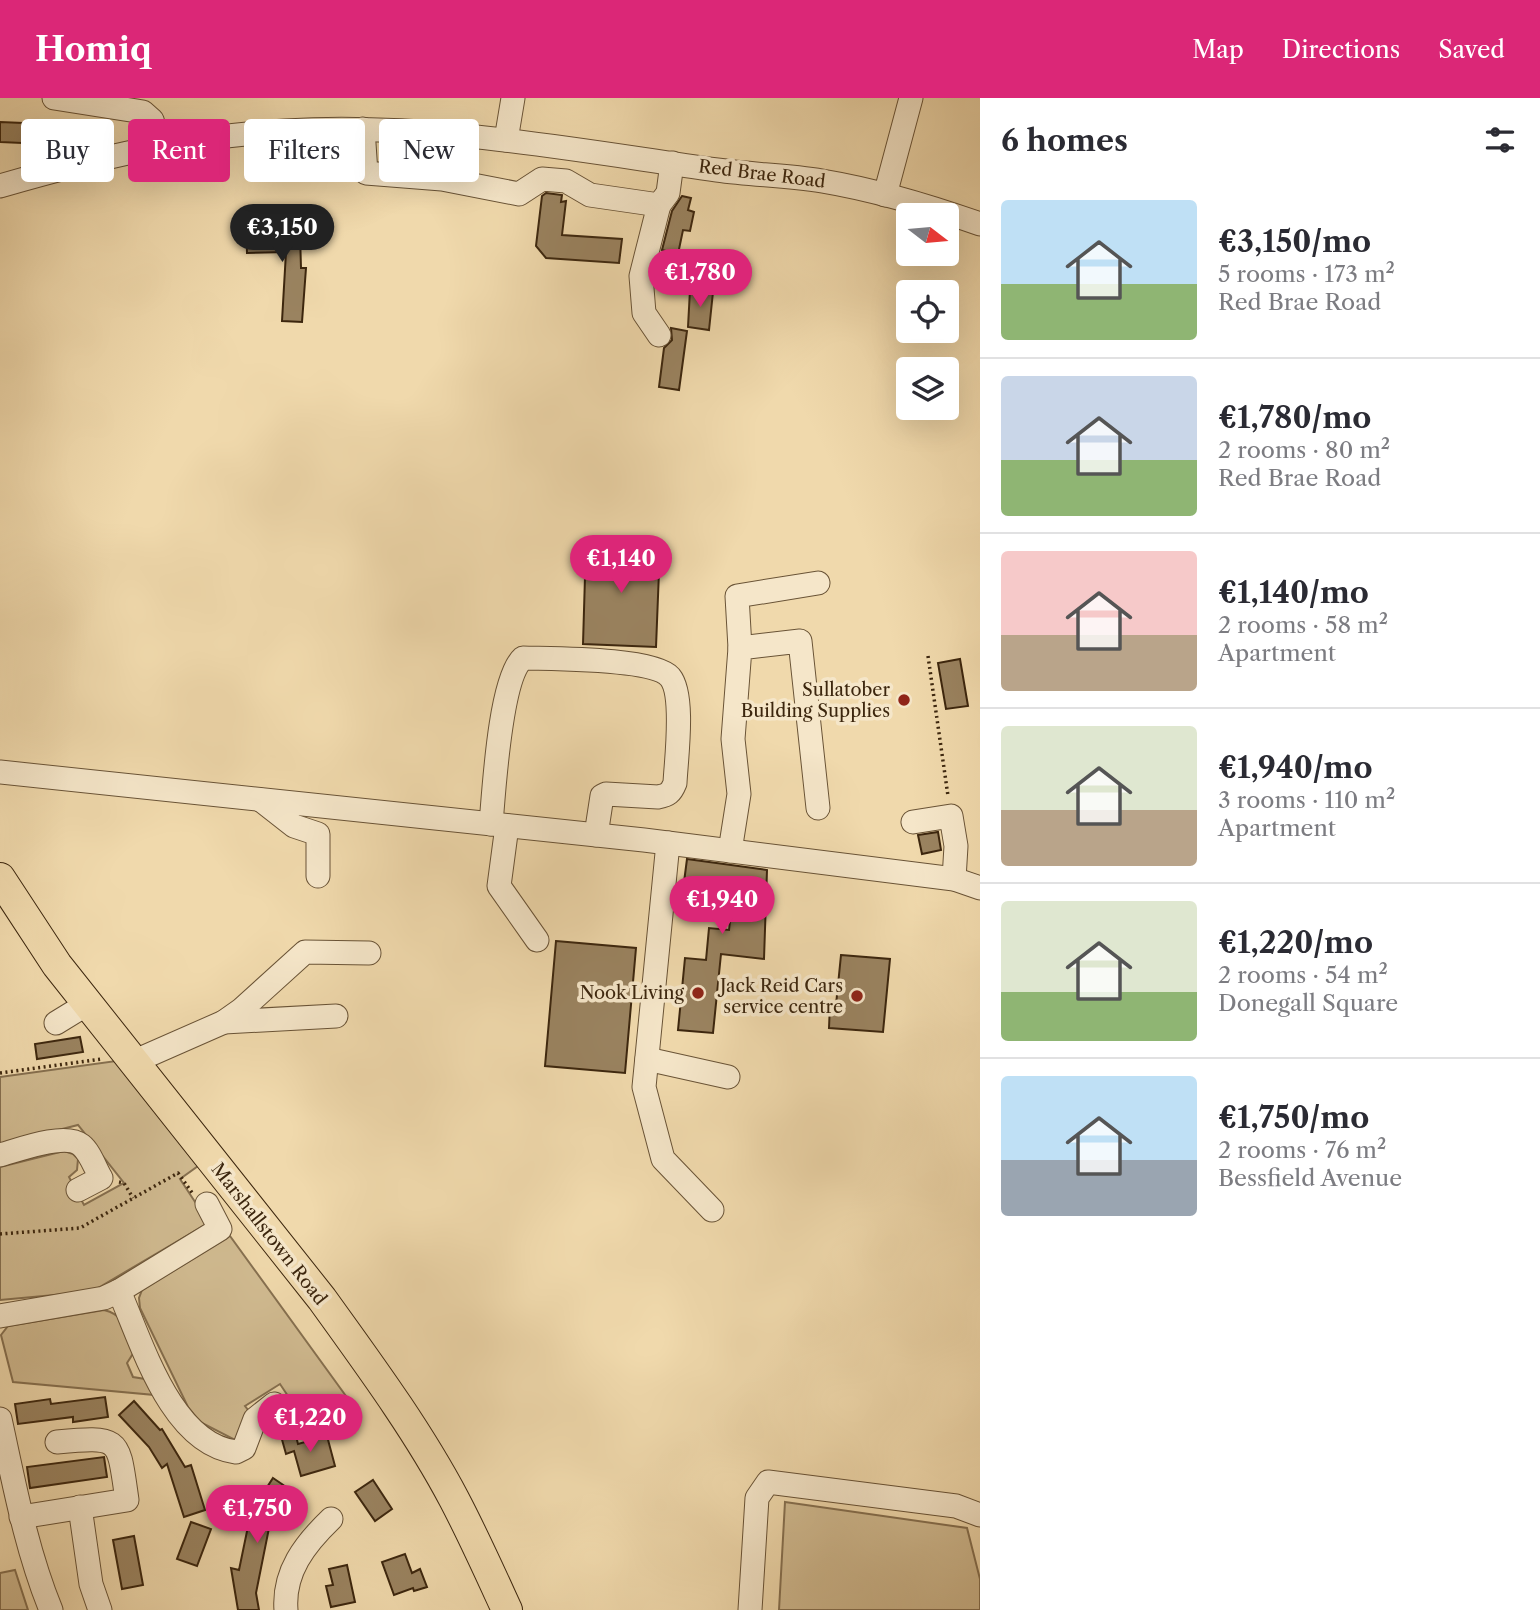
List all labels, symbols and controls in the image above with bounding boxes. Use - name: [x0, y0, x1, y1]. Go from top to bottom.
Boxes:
- text: Homiq: [35, 29, 152, 70]
- text: Map: [1192, 35, 1244, 64]
- text: Directions: [1282, 35, 1400, 64]
- text: Saved: [1438, 35, 1505, 64]
- chip: Buy: [21, 119, 114, 182]
- chip: Rent: [128, 119, 230, 182]
- chip: Filters: [244, 119, 365, 182]
- chip: New: [379, 119, 479, 182]
- icon: filters: [1481, 121, 1519, 159]
- text: 6 homes: [1001, 122, 1128, 159]
- street label: Red Brae Road: [697, 155, 827, 193]
- north arrow: [896, 203, 959, 266]
- map controls: [896, 203, 959, 420]
- pin: €3,150: [225, 204, 339, 264]
- text: €3,150: [246, 213, 318, 241]
- text: €3,150/mo: [1218, 223, 1371, 260]
- icon: home: [1057, 228, 1141, 312]
- pin: €1,780: [643, 250, 757, 309]
- text: €1,780: [664, 258, 736, 286]
- text: 5 rooms · 173 m²: [1218, 260, 1395, 288]
- button: locate: [896, 280, 959, 343]
- text: Red Brae Road: [1218, 288, 1381, 316]
- button: layers: [896, 357, 959, 420]
- text: €1,780/mo: [1218, 399, 1371, 436]
- icon: home: [1057, 404, 1141, 488]
- text: 2 rooms · 80 m²: [1218, 436, 1390, 464]
- text: Red Brae Road: [1218, 464, 1381, 492]
- pin: €1,140: [564, 536, 678, 595]
- text: €1,140: [586, 544, 656, 572]
- text: €1,140/mo: [1218, 574, 1369, 611]
- icon: home: [1057, 579, 1141, 663]
- text: 2 rooms · 58 m²: [1218, 611, 1388, 639]
- text: Apartment: [1218, 639, 1336, 667]
- place label: Sullatober Building Supplies: [741, 679, 890, 722]
- marker: Sullatober Building Supplies: [896, 692, 912, 708]
- text: €1,940/mo: [1218, 749, 1373, 786]
- icon: home: [1057, 754, 1141, 838]
- text: 3 rooms · 110 m²: [1218, 786, 1395, 814]
- text: Apartment: [1218, 814, 1336, 842]
- pin: €1,940: [665, 876, 779, 936]
- text: €1,940: [686, 885, 758, 913]
- text: €1,220/mo: [1218, 924, 1373, 961]
- icon: home: [1057, 929, 1141, 1013]
- text: 2 rooms · 54 m²: [1218, 961, 1388, 989]
- place label: Jack Reid Cars service centre: [717, 975, 843, 1018]
- place label: Nook Living: [580, 982, 684, 1004]
- marker: Nook Living: [690, 985, 706, 1001]
- marker: Jack Reid Cars service centre: [849, 988, 865, 1004]
- text: Donegall Square: [1218, 989, 1398, 1017]
- text: €1,750/mo: [1218, 1099, 1369, 1136]
- icon: home: [1057, 1104, 1141, 1188]
- text: 2 rooms · 76 m²: [1218, 1136, 1386, 1164]
- street label: Marshallstown Road: [207, 1158, 331, 1310]
- text: Bessfield Avenue: [1218, 1164, 1402, 1192]
- pin: €1,220: [253, 1394, 367, 1454]
- text: €1,220: [273, 1403, 347, 1431]
- pin: €1,750: [200, 1486, 314, 1545]
- text: €1,750: [222, 1494, 292, 1522]

